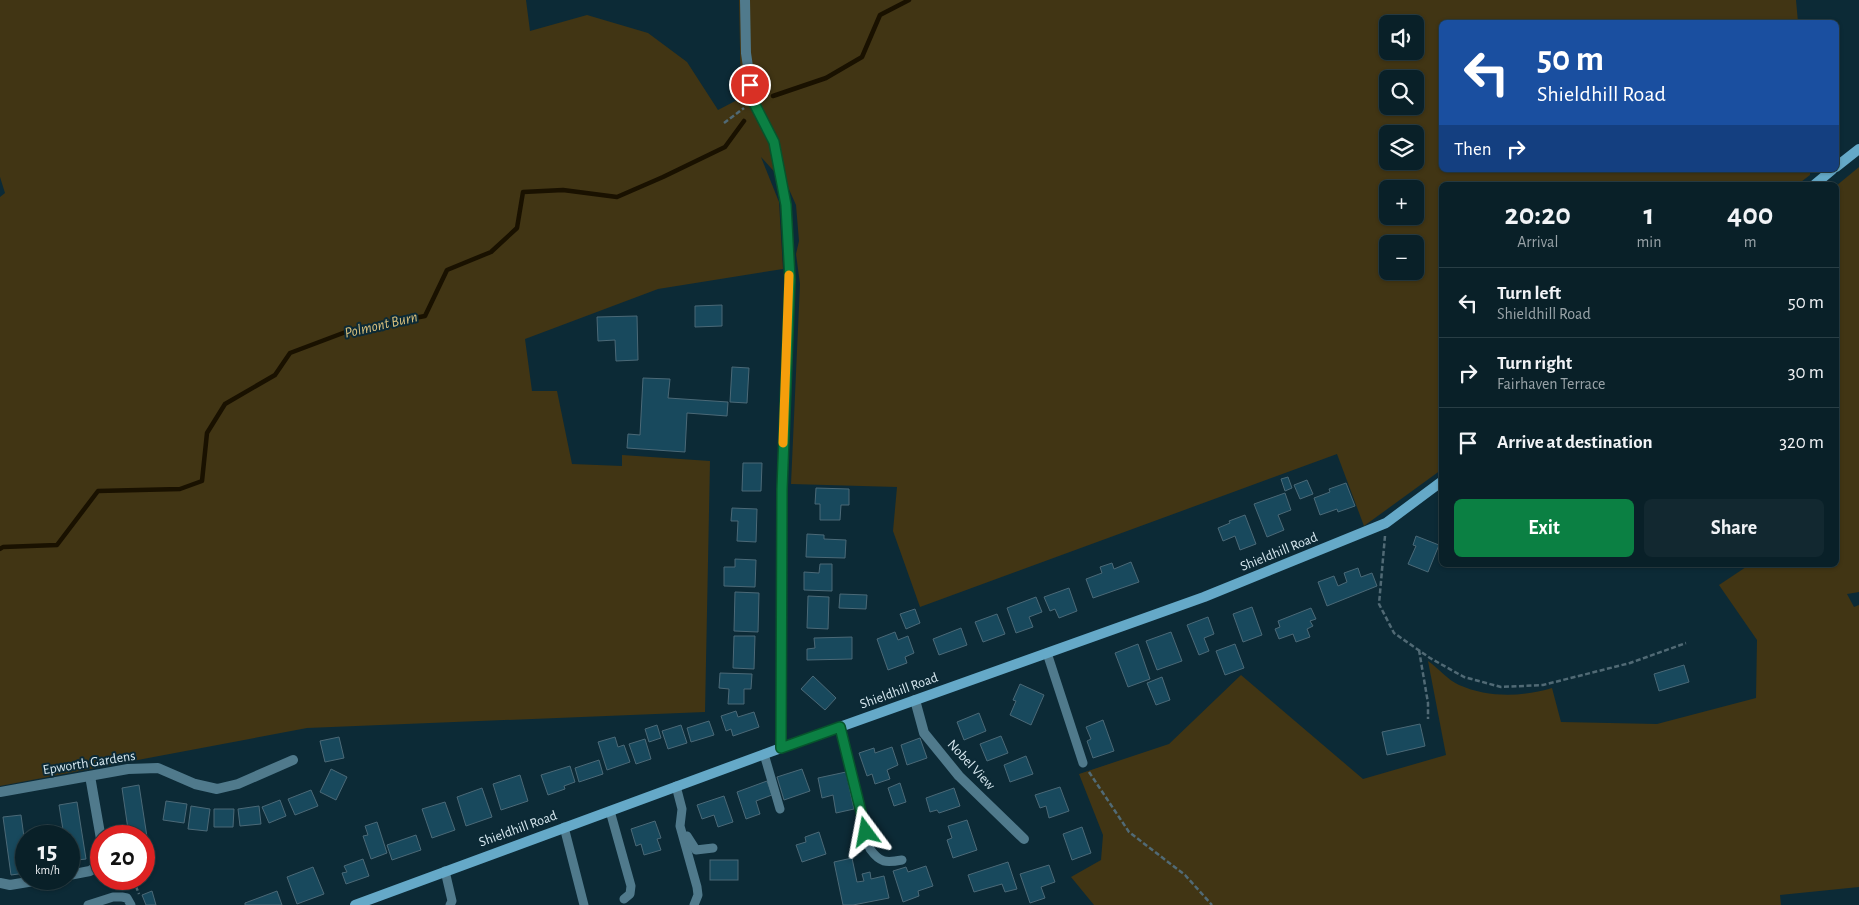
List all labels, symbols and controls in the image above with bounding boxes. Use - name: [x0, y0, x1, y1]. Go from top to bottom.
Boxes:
- map controls: [1379, 15, 1424, 280]
- button: sound: [1379, 15, 1424, 60]
- icon: left: [1454, 40, 1519, 105]
- text: 50 m: [1537, 42, 1604, 77]
- pin: [729, 64, 771, 106]
- button: search: [1379, 70, 1424, 115]
- icon: arrive: [736, 71, 764, 99]
- text: Shieldhill Road: [1537, 83, 1666, 105]
- button: layers: [1379, 125, 1424, 170]
- icon: right: [1502, 135, 1530, 163]
- text: Then: [1454, 140, 1492, 159]
- button: +: [1379, 180, 1424, 225]
- text: 20:20: [1505, 200, 1571, 230]
- text: 1: [1644, 200, 1654, 230]
- text: 400: [1727, 200, 1773, 230]
- text: Arrival: [1517, 234, 1558, 250]
- text: min: [1637, 234, 1661, 250]
- text: m: [1744, 234, 1757, 250]
- button: −: [1379, 235, 1424, 280]
- text: Turn left: [1497, 284, 1561, 303]
- icon: left: [1454, 289, 1482, 317]
- text: 50 m: [1788, 293, 1824, 312]
- text: Shieldhill Road: [1497, 306, 1591, 322]
- water label: Polmont Burn: [343, 309, 419, 341]
- text: Turn right: [1497, 354, 1572, 373]
- icon: right: [1454, 359, 1482, 387]
- text: 30 m: [1788, 363, 1824, 382]
- text: Fairhaven Terrace: [1497, 376, 1606, 392]
- icon: arrive: [1454, 429, 1482, 457]
- text: Arrive at destination: [1497, 433, 1653, 452]
- text: 320 m: [1779, 433, 1824, 452]
- button: Exit: [1454, 499, 1634, 557]
- button: Share: [1644, 499, 1824, 557]
- street label: Shieldhill Road: [1238, 530, 1320, 574]
- street label: Shieldhill Road: [858, 670, 940, 712]
- street label: Nobel View: [944, 737, 998, 793]
- street label: Epworth Gardens: [42, 749, 136, 777]
- position arrow: [839, 805, 891, 857]
- street label: Shieldhill Road: [477, 808, 559, 850]
- speed limit sign: 20: [90, 825, 155, 890]
- text: 15: [38, 839, 57, 864]
- text: km/h: [35, 864, 60, 876]

